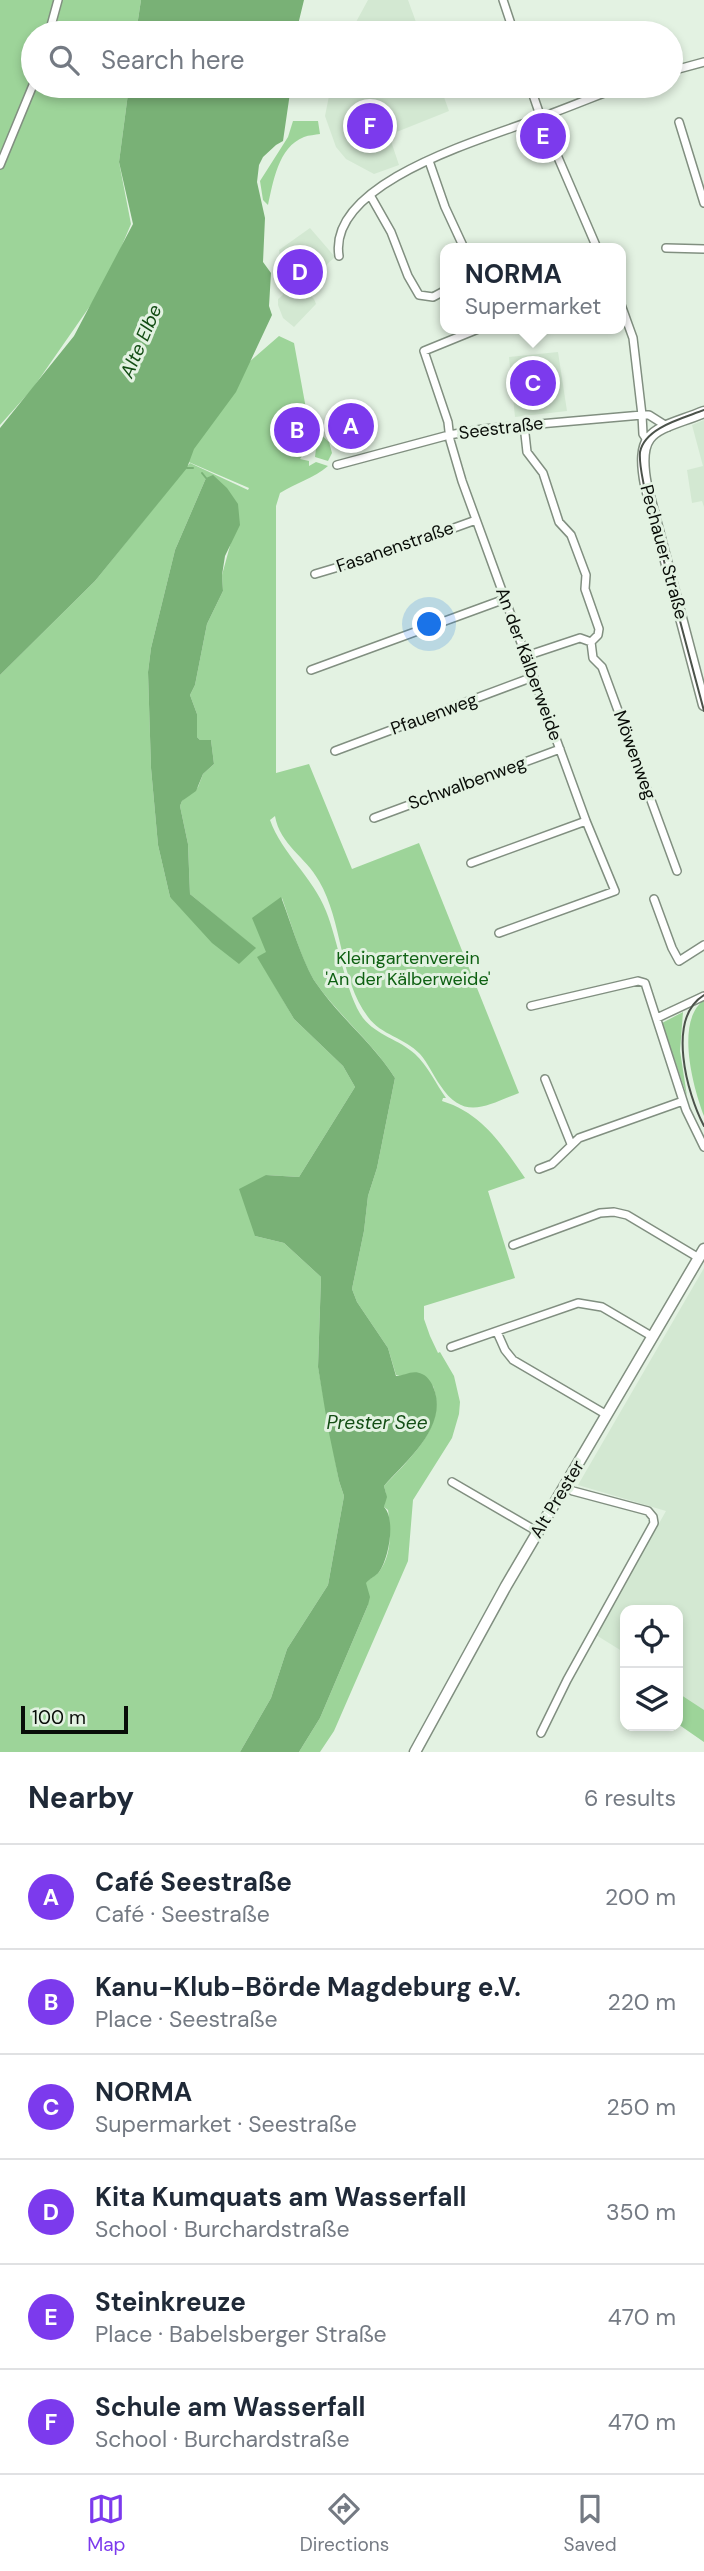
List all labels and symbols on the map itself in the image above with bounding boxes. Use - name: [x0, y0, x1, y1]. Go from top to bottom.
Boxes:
- pin: F: [347, 100, 393, 152]
- pin: E: [520, 110, 566, 162]
- pin: D: [277, 246, 323, 298]
- water label: Alte Elbe: [114, 300, 168, 382]
- pin: C: [510, 357, 556, 409]
- pin: A: [328, 400, 374, 452]
- pin: B: [274, 404, 320, 456]
- street label: Seestraße: [457, 411, 545, 445]
- street label: Pechauer Straße: [634, 482, 694, 622]
- street label: Fasanenstraße: [333, 516, 457, 578]
- street label: An der Kälberweide: [490, 584, 568, 744]
- your location: [412, 607, 446, 641]
- street label: Pfauenweg: [387, 687, 481, 741]
- street label: Möwenweg: [608, 707, 662, 803]
- street label: Schwalbenweg: [405, 751, 529, 815]
- park label: Kleingartenverein 'An der Kälberweide': [325, 946, 491, 991]
- water label: Prester See: [326, 1410, 428, 1435]
- street label: Alt Prester: [524, 1455, 590, 1543]
- scale bar: [21, 1703, 128, 1735]

